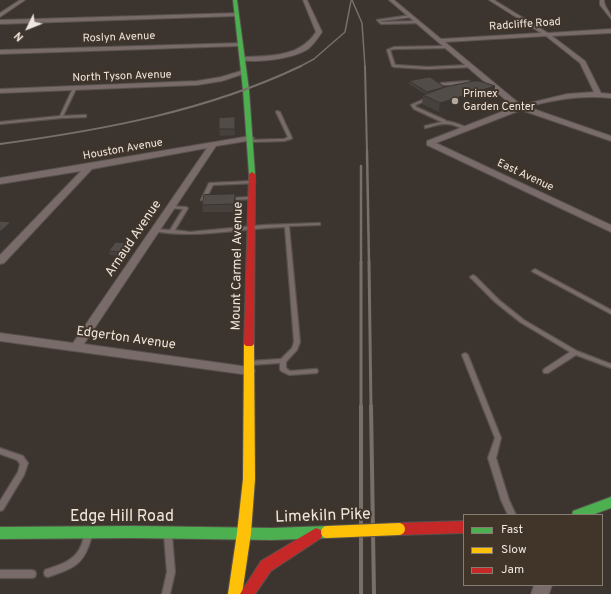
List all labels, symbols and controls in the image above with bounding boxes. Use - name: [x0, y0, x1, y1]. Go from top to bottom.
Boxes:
- north arrow: [8, 8, 48, 48]
- street label: Radcliffe Road: [489, 16, 561, 34]
- text: N: [11, 29, 27, 44]
- street label: Roslyn Avenue: [82, 30, 156, 46]
- street label: North Tyson Avenue: [72, 69, 172, 85]
- place label: Primex Garden Center: [463, 88, 535, 114]
- marker: Primex Garden Center: [450, 96, 460, 106]
- street label: Houston Avenue: [82, 136, 164, 164]
- street label: East Avenue: [495, 157, 555, 195]
- street label: Arnaud Avenue: [103, 198, 165, 280]
- street label: Mount Carmel Avenue: [229, 201, 247, 331]
- street label: Edgerton Avenue: [75, 324, 177, 354]
- street label: Limekiln Pike: [275, 506, 371, 528]
- street label: Edge Hill Road: [70, 508, 174, 528]
- legend: [463, 514, 603, 586]
- text: Fast: [501, 522, 523, 538]
- text: Slow: [501, 542, 527, 558]
- text: Jam: [501, 562, 524, 578]

